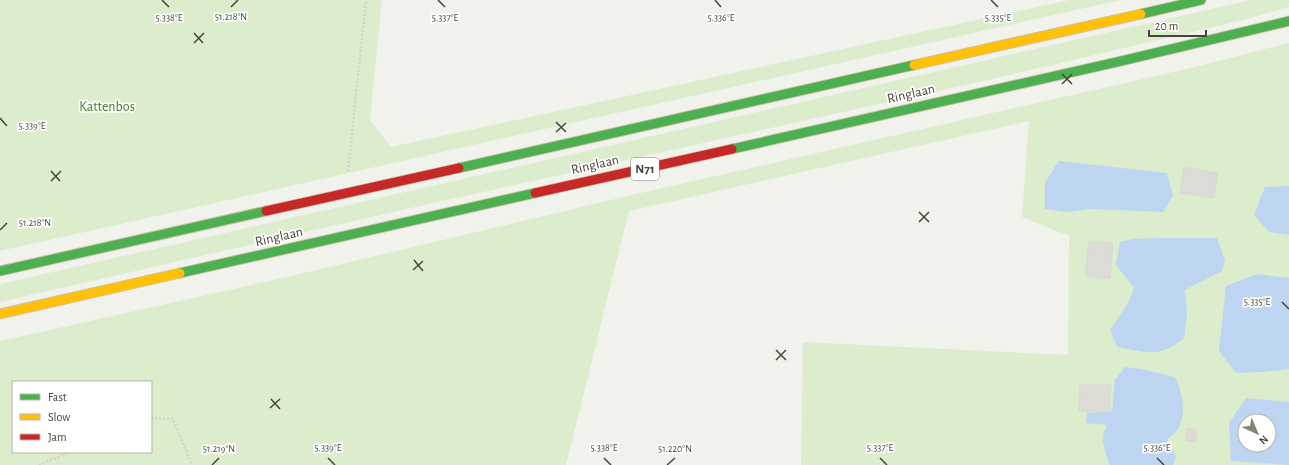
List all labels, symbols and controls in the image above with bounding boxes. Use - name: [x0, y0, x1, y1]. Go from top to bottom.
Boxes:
- text: 51.218°N: [215, 12, 247, 22]
- scale bar: [1149, 12, 1206, 38]
- text: 5.338°E: [155, 13, 183, 23]
- text: 5.337°E: [432, 13, 458, 23]
- text: 5.336°E: [707, 13, 735, 23]
- text: 5.335°E: [985, 13, 1011, 23]
- text: 20 m: [1155, 20, 1178, 32]
- street label: Ringlaan: [886, 82, 936, 106]
- park label: Kattenbos: [79, 100, 135, 114]
- text: 5.339°E: [18, 121, 46, 131]
- street label: Ringlaan: [570, 153, 620, 177]
- road number: N71: [631, 158, 659, 180]
- text: 51.218°N: [19, 218, 51, 228]
- street label: Ringlaan: [254, 225, 304, 249]
- text: 5.335°E: [1244, 297, 1270, 307]
- legend: [12, 381, 152, 453]
- text: Fast: [48, 391, 67, 403]
- text: Slow: [48, 411, 70, 423]
- north arrow: [1237, 413, 1277, 453]
- text: Jam: [48, 431, 67, 443]
- text: N: [1257, 433, 1270, 446]
- text: 5.339°E: [314, 443, 342, 453]
- text: 5.338°E: [590, 443, 618, 453]
- text: 5.337°E: [867, 443, 893, 453]
- text: 5.336°E: [1143, 443, 1171, 453]
- text: 51.219°N: [203, 444, 235, 454]
- text: 51.220°N: [658, 444, 692, 454]

